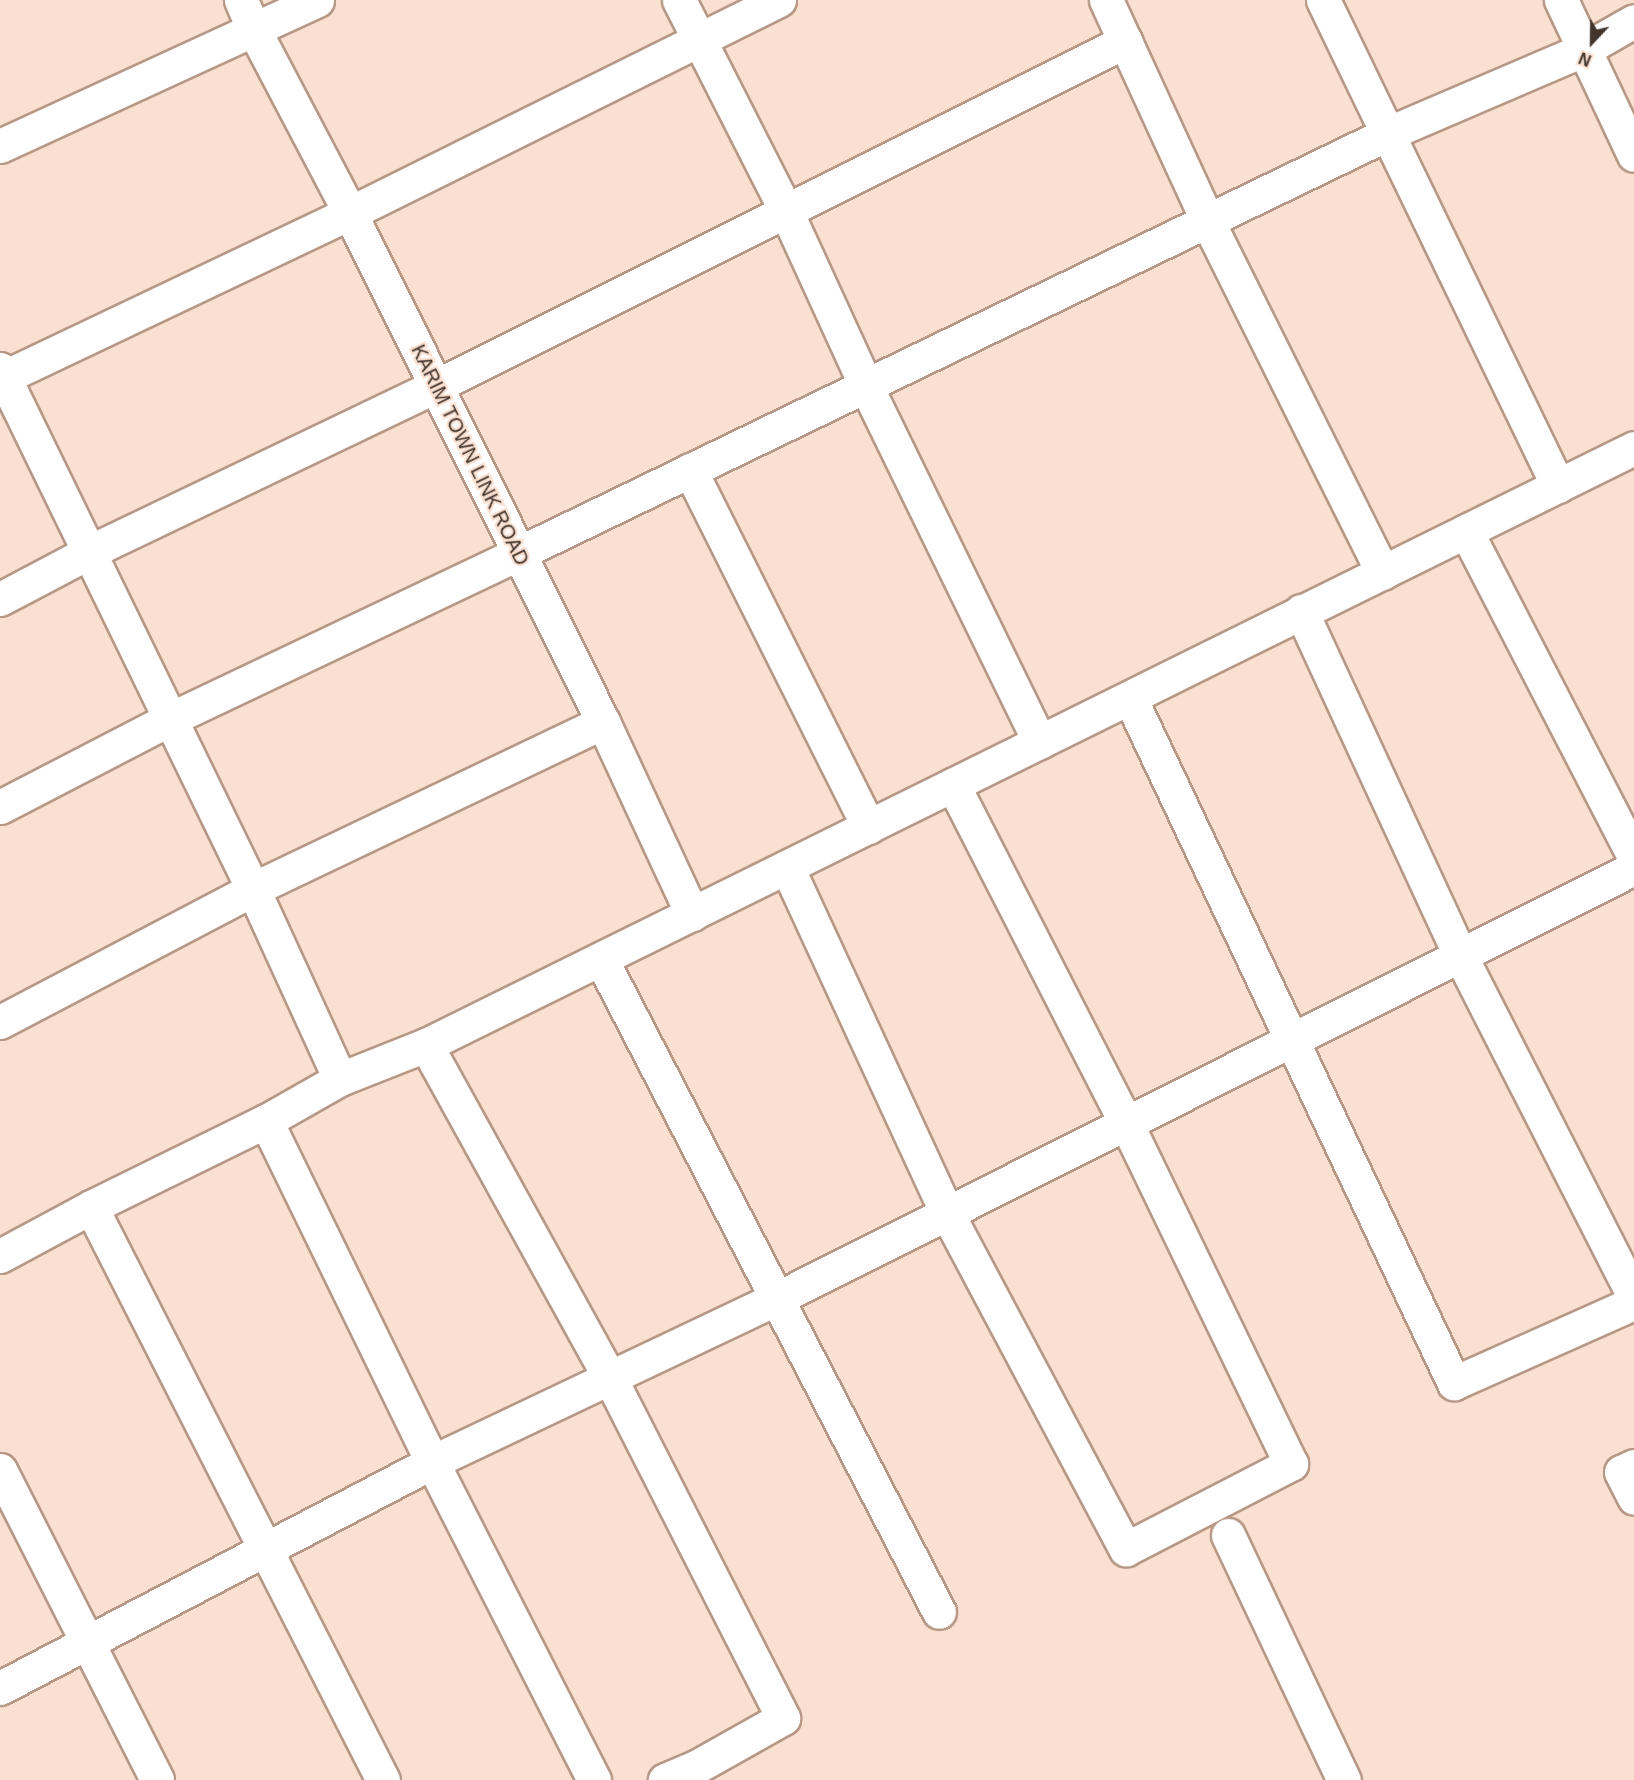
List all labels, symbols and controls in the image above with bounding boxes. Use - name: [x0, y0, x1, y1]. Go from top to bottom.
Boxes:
- north arrow: [1562, 12, 1622, 72]
- text: N: [1577, 49, 1594, 69]
- street label: KARIM TOWN LINK ROAD: [406, 341, 534, 569]

